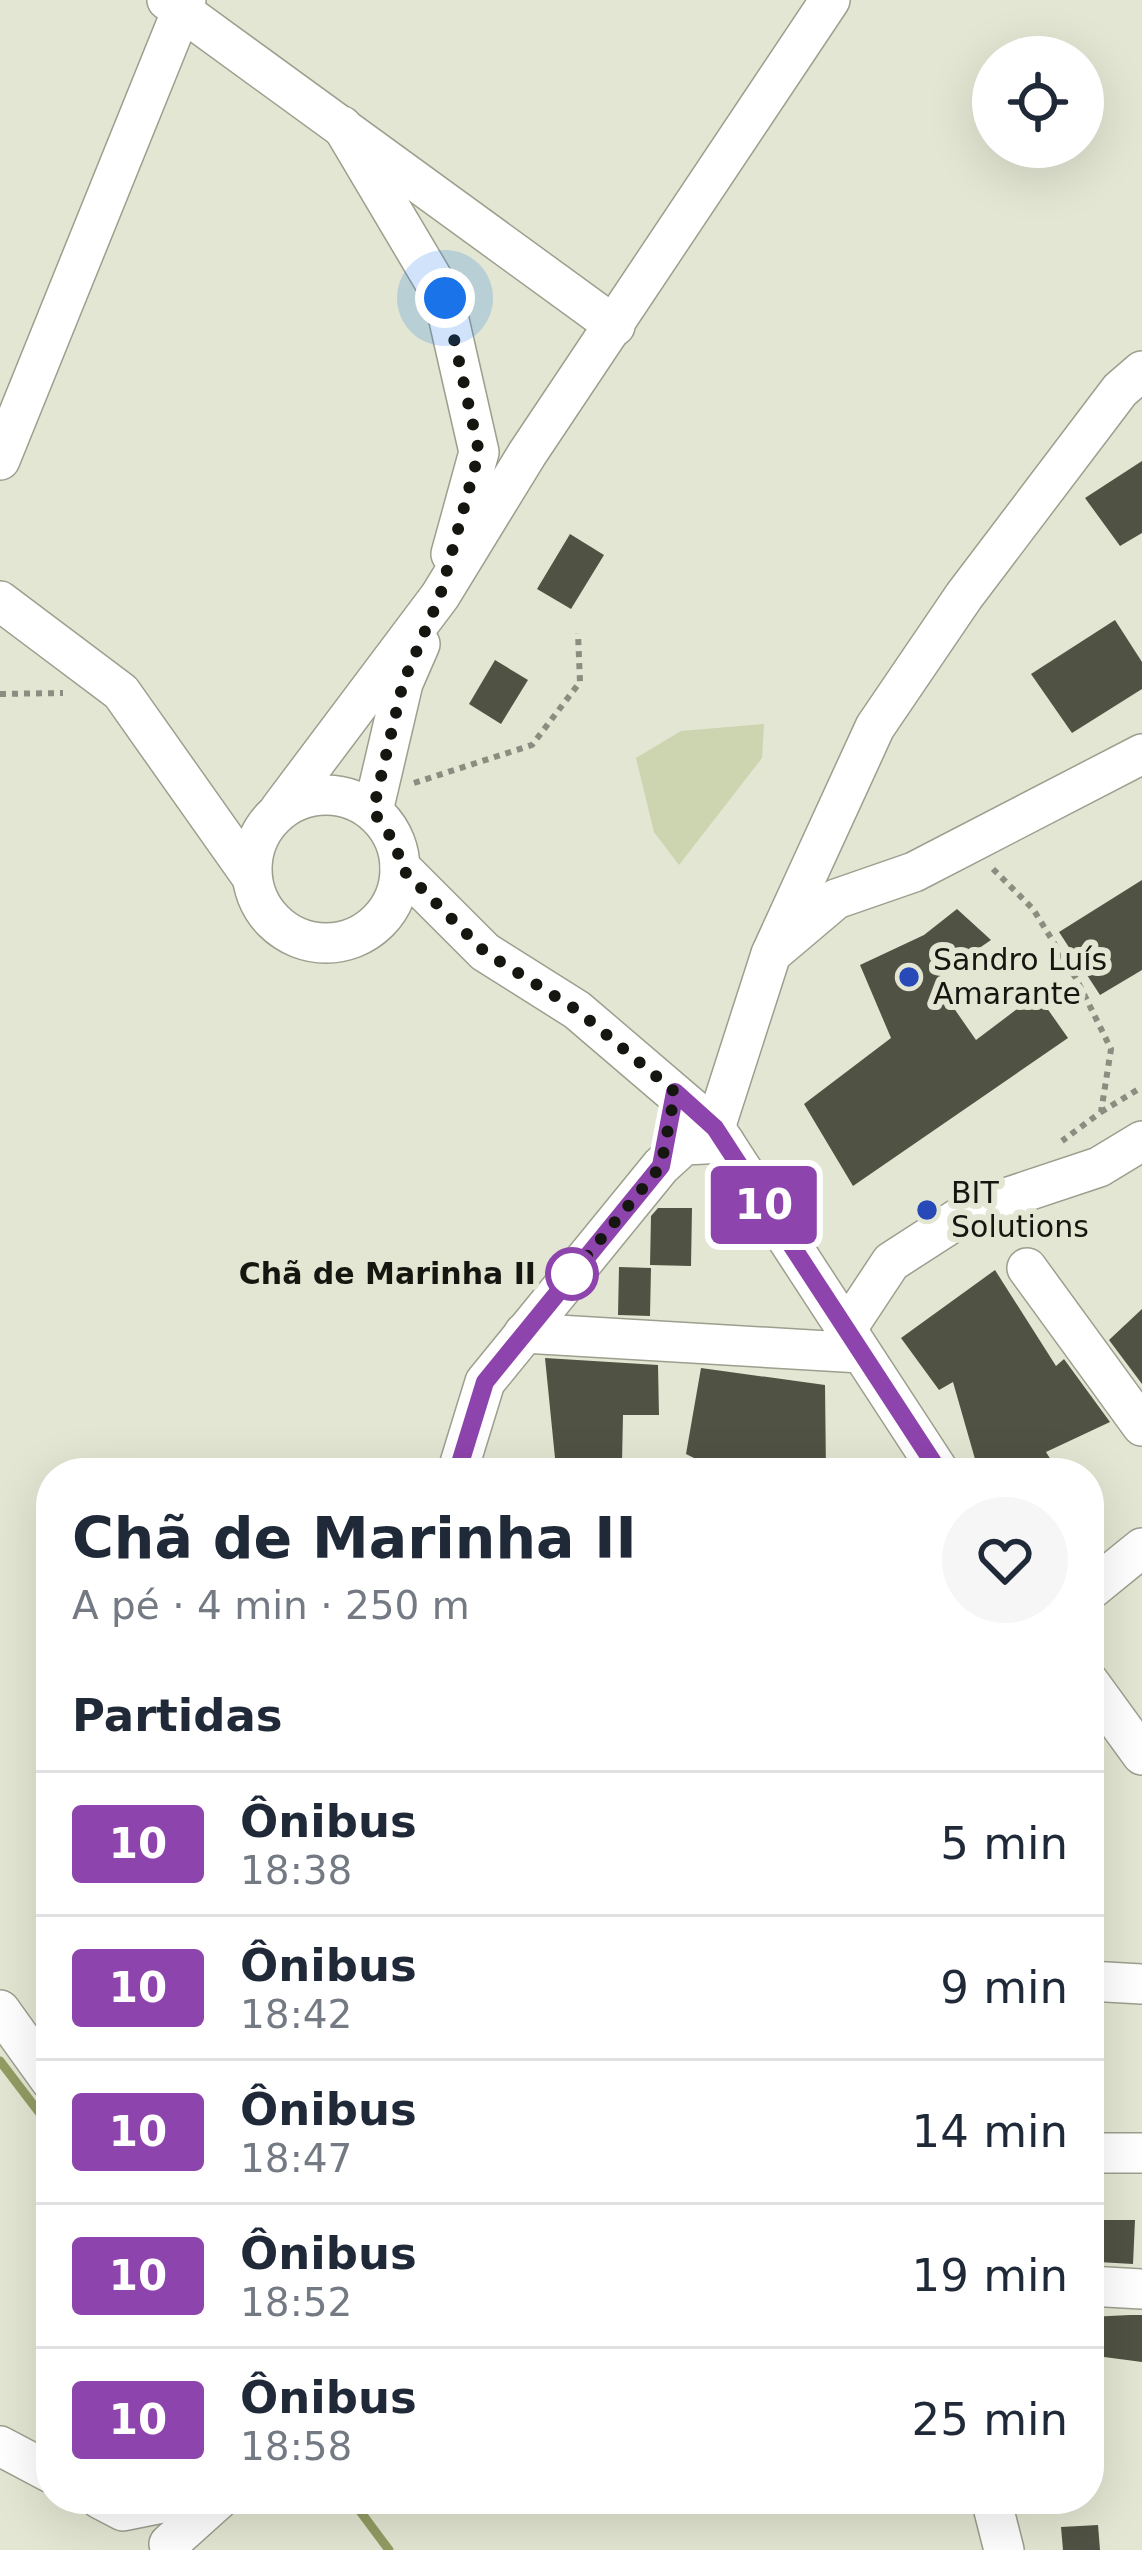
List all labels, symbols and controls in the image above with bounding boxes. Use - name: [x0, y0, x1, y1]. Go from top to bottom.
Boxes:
- map controls: [972, 36, 1104, 168]
- button: locate: [972, 36, 1104, 168]
- your location: [415, 268, 475, 328]
- place label: Sandro Luís Amarante: [933, 942, 1107, 1011]
- marker: Sandro Luís Amarante: [896, 964, 922, 990]
- line badge: 10: [710, 1166, 818, 1244]
- place label: BIT Solutions: [951, 1175, 1089, 1244]
- text: 10: [735, 1180, 793, 1229]
- marker: BIT Solutions: [914, 1197, 940, 1223]
- marker: Chã de Marinha II: [547, 1249, 597, 1299]
- place label: Chã de Marinha II: [239, 1256, 536, 1291]
- button: heart: [942, 1497, 1068, 1623]
- text: Chã de Marinha II: [72, 1505, 637, 1571]
- text: A pé · 4 min · 250 m: [72, 1583, 470, 1628]
- text: Partidas: [72, 1689, 283, 1742]
- text: Ônibus: [240, 1795, 417, 1848]
- text: 5 min: [940, 1817, 1068, 1870]
- text: 10: [109, 1819, 167, 1868]
- text: 18:38: [240, 1848, 352, 1893]
- text: Ônibus: [240, 1939, 417, 1992]
- text: 9 min: [940, 1961, 1068, 2014]
- text: 10: [109, 1963, 167, 2012]
- text: 18:42: [240, 1992, 352, 2037]
- text: Ônibus: [240, 2083, 417, 2136]
- text: 14 min: [912, 2105, 1068, 2158]
- text: 10: [109, 2107, 167, 2156]
- text: 18:47: [240, 2136, 352, 2181]
- text: Ônibus: [240, 2227, 417, 2280]
- text: 19 min: [912, 2249, 1068, 2302]
- text: 10: [109, 2251, 167, 2300]
- text: 18:52: [240, 2280, 352, 2325]
- text: Ônibus: [240, 2371, 417, 2424]
- text: 25 min: [912, 2393, 1068, 2446]
- text: 10: [109, 2395, 167, 2444]
- text: 18:58: [240, 2424, 352, 2469]

